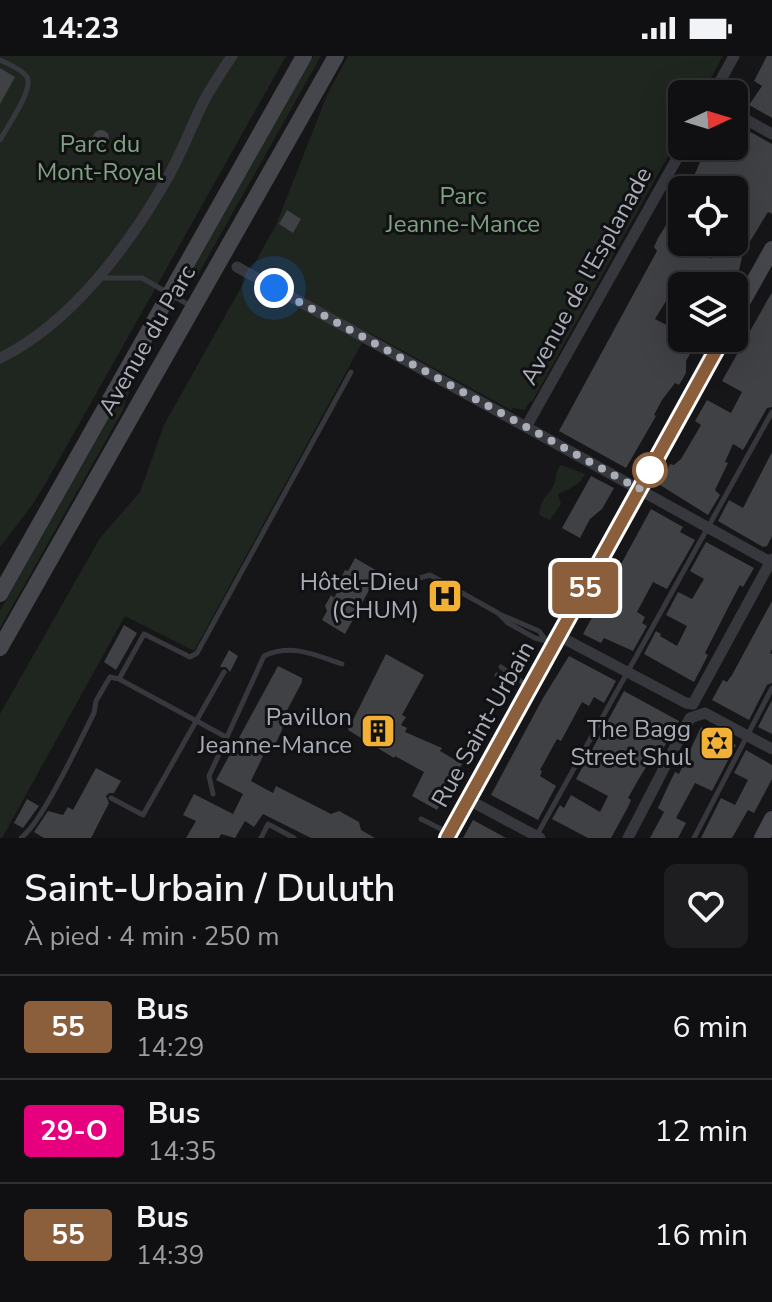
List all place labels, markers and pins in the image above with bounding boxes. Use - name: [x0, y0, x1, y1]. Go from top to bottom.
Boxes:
- unlabelled marker: [633, 453, 667, 487]
- place label: Hôtel-Dieu (CHUM): [300, 566, 419, 626]
- hospital icon: Hôtel-Dieu (CHUM): [426, 577, 464, 615]
- place label: Pavillon Jeanne-Mance: [197, 701, 352, 761]
- building icon: Pavillon Jeanne-Mance: [359, 712, 397, 750]
- place label: The Bagg Street Shul: [570, 713, 691, 773]
- synagogue icon: The Bagg Street Shul: [698, 724, 736, 762]

